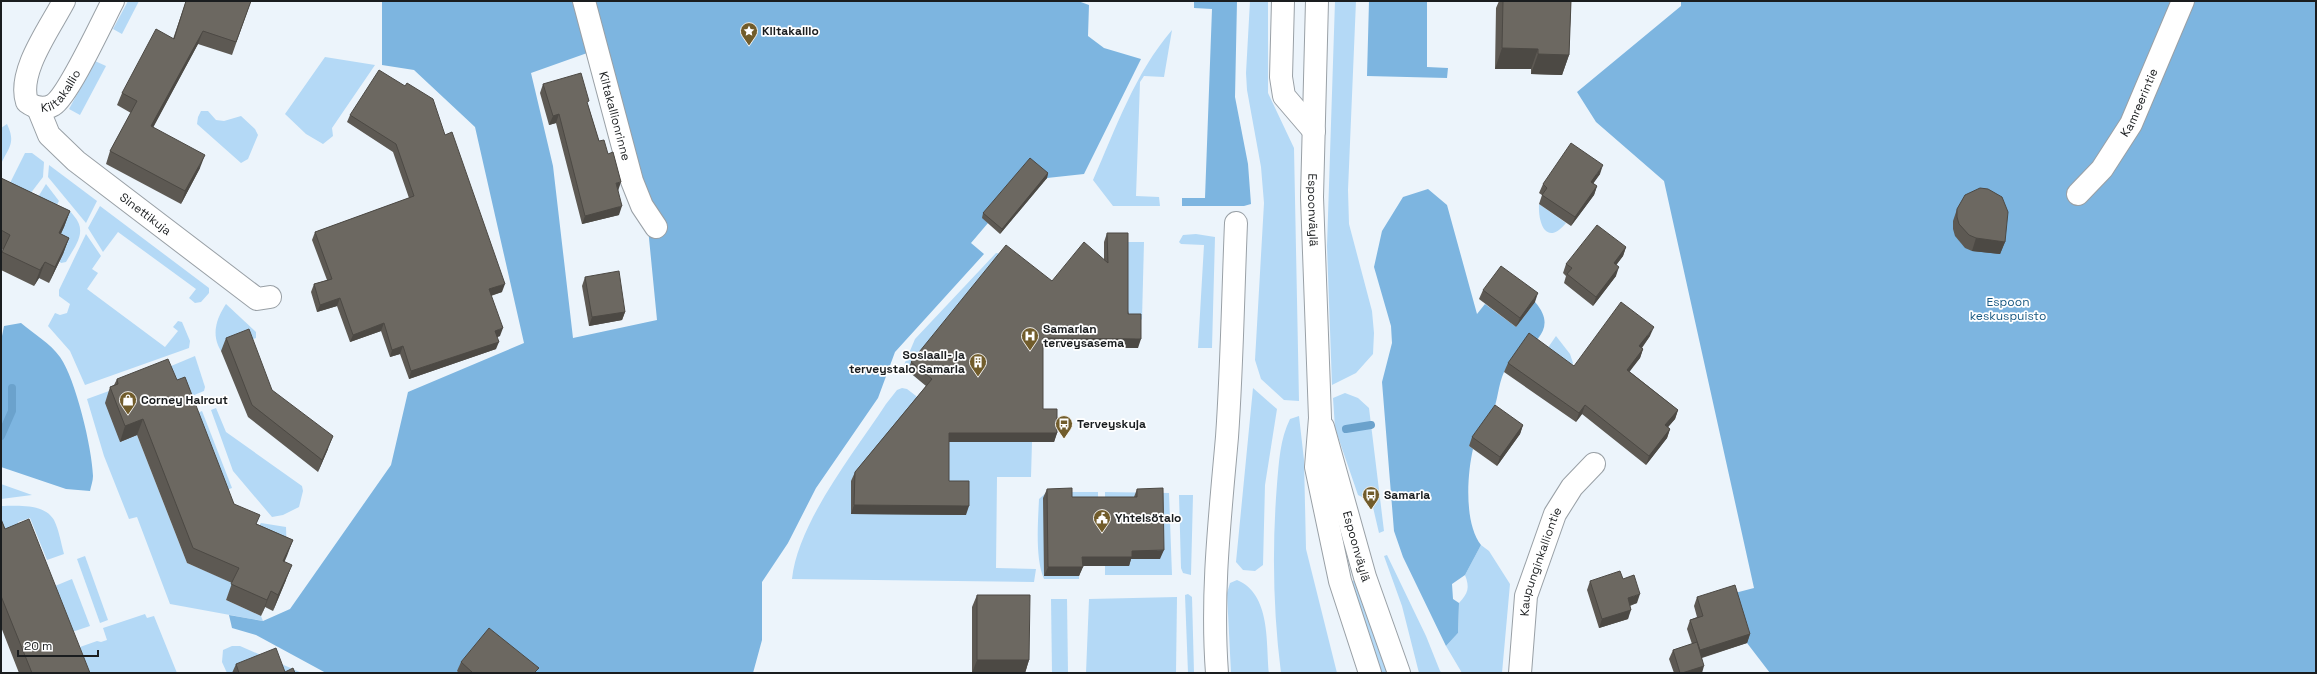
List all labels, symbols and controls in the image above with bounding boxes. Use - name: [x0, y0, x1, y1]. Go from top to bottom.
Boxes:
- place icon: Kiltakallio: [739, 21, 759, 46]
- place label: Kiltakallio: [762, 23, 819, 39]
- street label: Kamreerintie: [2117, 66, 2162, 140]
- street label: Kiltakallio: [40, 67, 84, 116]
- street label: Kiltakallionrinne: [595, 70, 634, 162]
- street label: Espoonväylä: [1304, 173, 1322, 247]
- street label: Sinettikuja: [116, 189, 175, 239]
- park label: Espoon keskuspuisto: [1970, 294, 2046, 324]
- place label: Samarian terveysasema: [1043, 321, 1124, 351]
- hospital icon: Samarian terveysasema: [1020, 326, 1040, 351]
- place label: Sosiaali- ja terveystalo Samaria: [849, 347, 965, 377]
- building icon: Sosiaali- ja terveystalo Samaria: [968, 352, 988, 377]
- shop icon: Corney Haircut: [118, 390, 138, 415]
- place label: Corney Haircut: [141, 392, 228, 408]
- bus stop icon: Terveyskuja: [1054, 414, 1074, 439]
- place label: Terveyskuja: [1077, 416, 1146, 432]
- bus stop icon: Samaria: [1361, 485, 1381, 510]
- place label: Samaria: [1384, 487, 1430, 503]
- street label: Kaupunginkalliontie: [1516, 504, 1565, 617]
- public building icon: Yhteisötalo: [1092, 508, 1112, 533]
- street label: Espoonväylä: [1339, 509, 1374, 584]
- place label: Yhteisötalo: [1115, 510, 1181, 526]
- scale bar: [18, 632, 98, 658]
- text: 20 m: [24, 638, 52, 654]

